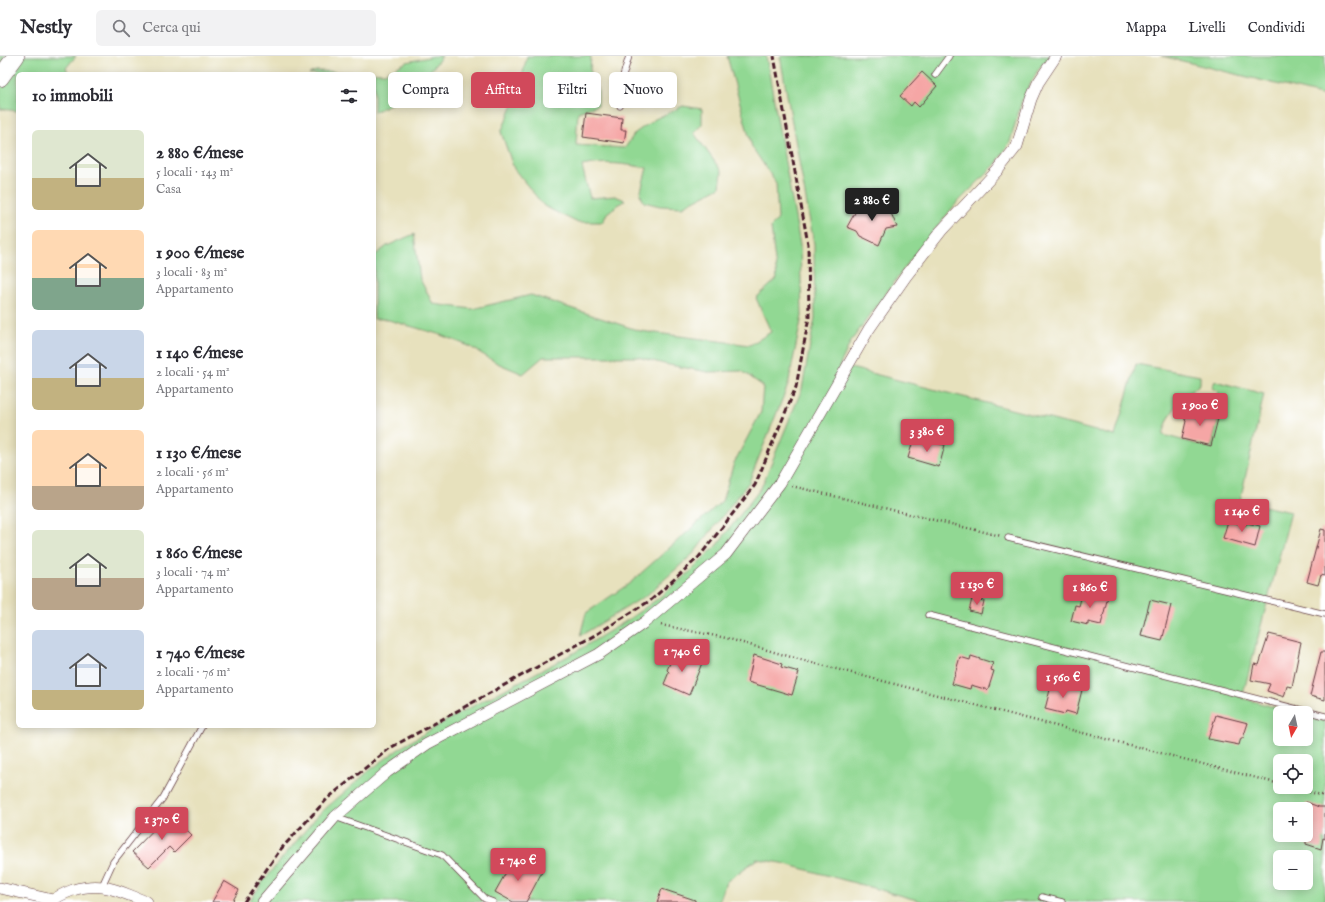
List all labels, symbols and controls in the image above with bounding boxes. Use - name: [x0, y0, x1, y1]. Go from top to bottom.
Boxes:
- search box: [96, 10, 376, 46]
- text: Nestly: [20, 16, 72, 40]
- icon: search: [110, 17, 132, 39]
- text: Cerca qui: [142, 18, 201, 37]
- text: Mappa: [1126, 19, 1166, 37]
- text: Livelli: [1188, 19, 1226, 37]
- text: Condividi: [1248, 19, 1305, 37]
- chip: Compra: [388, 72, 463, 108]
- chip: Affitta: [471, 72, 535, 108]
- chip: Filtri: [543, 72, 601, 108]
- chip: Nuovo: [609, 72, 677, 108]
- icon: filters: [338, 85, 360, 107]
- text: 10 immobili: [32, 86, 113, 107]
- text: 2 880 €/mese: [156, 143, 244, 164]
- icon: home: [64, 146, 112, 194]
- text: 5 locali · 143 m²: [156, 164, 233, 181]
- text: Casa: [156, 181, 181, 198]
- pin: 2 880 €: [835, 188, 909, 222]
- text: 2 880 €: [854, 192, 890, 209]
- text: 1 900 €/mese: [156, 243, 244, 264]
- icon: home: [64, 246, 112, 294]
- text: 3 locali · 83 m²: [156, 264, 227, 281]
- text: Appartamento: [156, 281, 234, 298]
- text: 1 140 €/mese: [156, 343, 243, 364]
- icon: home: [64, 346, 112, 394]
- text: 2 locali · 54 m²: [156, 364, 230, 381]
- text: Appartamento: [156, 381, 234, 398]
- pin: 1 900 €: [1163, 393, 1237, 427]
- text: 1 900 €: [1182, 397, 1218, 414]
- pin: 3 380 €: [890, 419, 964, 453]
- text: 3 380 €: [910, 423, 944, 440]
- text: 1 130 €/mese: [156, 443, 241, 464]
- icon: home: [64, 446, 112, 494]
- text: 2 locali · 56 m²: [156, 464, 229, 481]
- text: Appartamento: [156, 481, 234, 498]
- pin: 1 140 €: [1205, 499, 1279, 533]
- text: 1 140 €: [1224, 503, 1260, 520]
- text: 1 860 €/mese: [156, 543, 242, 564]
- icon: home: [64, 546, 112, 594]
- text: 3 locali · 74 m²: [156, 564, 230, 581]
- pin: 1 130 €: [940, 572, 1014, 606]
- pin: 1 860 €: [1053, 575, 1127, 609]
- text: 1 130 €: [960, 576, 994, 593]
- text: 1 860 €: [1072, 579, 1108, 596]
- text: Appartamento: [156, 581, 234, 598]
- pin: 1 740 €: [645, 639, 719, 673]
- text: 1 740 €/mese: [156, 643, 245, 664]
- text: 1 740 €: [664, 643, 700, 660]
- icon: home: [64, 646, 112, 694]
- text: 2 locali · 76 m²: [156, 664, 230, 681]
- pin: 1 560 €: [1026, 665, 1100, 699]
- text: 1 560 €: [1046, 669, 1080, 686]
- text: Appartamento: [156, 681, 234, 698]
- north arrow: [1273, 706, 1313, 746]
- map controls: [1273, 706, 1313, 890]
- button: locate: [1273, 754, 1313, 794]
- button: +: [1273, 802, 1313, 842]
- pin: 1 370 €: [125, 807, 199, 841]
- text: 1 370 €: [144, 811, 180, 828]
- pin: 1 740 €: [481, 848, 555, 882]
- button: −: [1273, 850, 1313, 890]
- text: 1 740 €: [500, 852, 536, 869]

